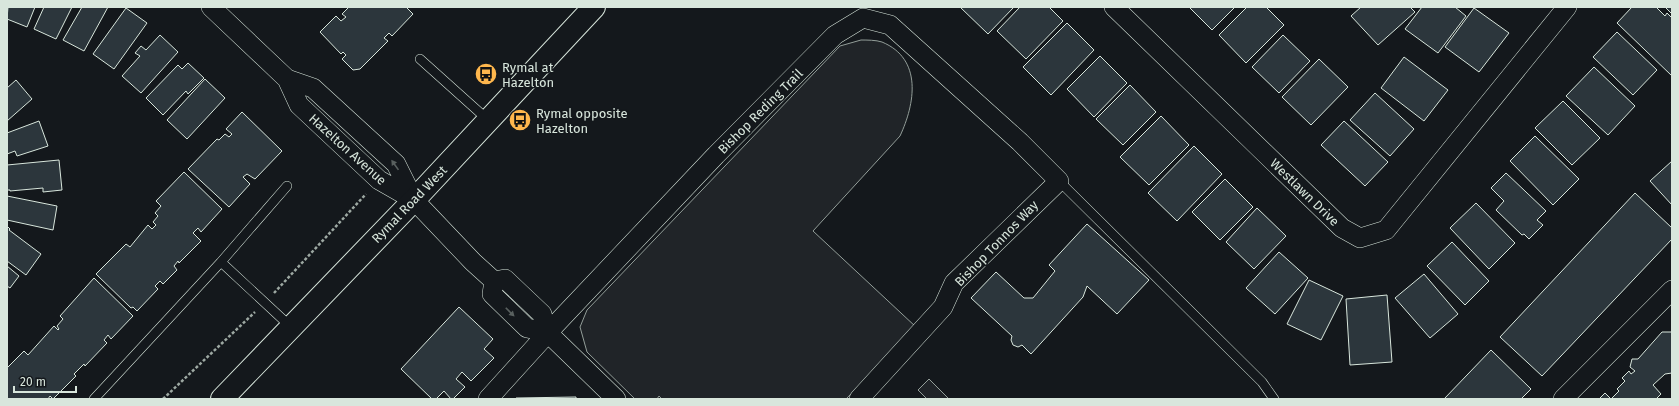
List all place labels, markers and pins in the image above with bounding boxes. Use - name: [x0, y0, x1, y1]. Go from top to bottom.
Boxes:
- place label: Rymal at Hazelton: [502, 60, 554, 90]
- bus stop icon: Rymal at Hazelton: [473, 61, 499, 87]
- place label: Rymal opposite Hazelton: [536, 106, 628, 136]
- bus stop icon: Rymal opposite Hazelton: [507, 107, 533, 133]

